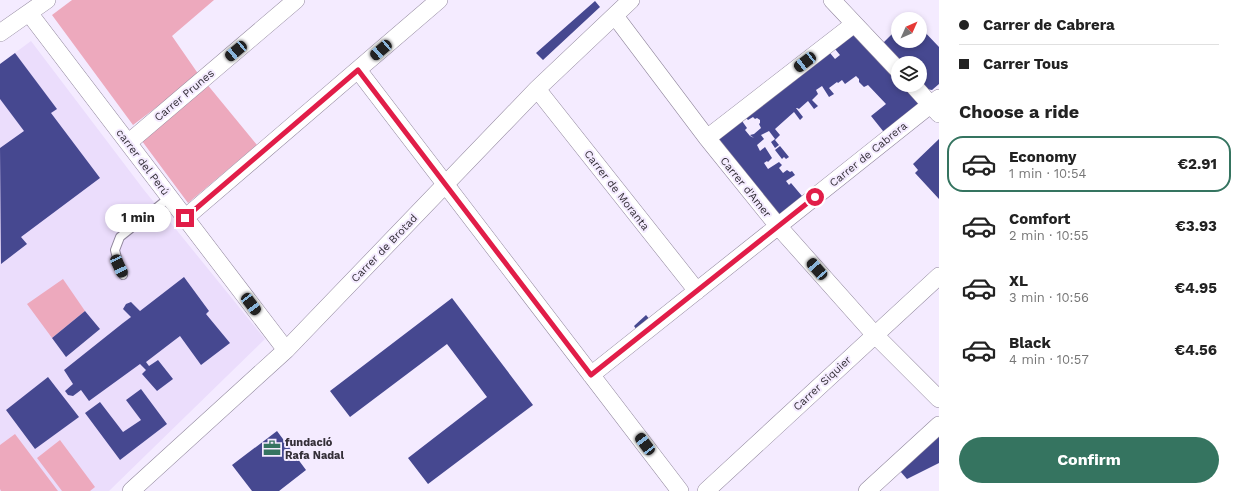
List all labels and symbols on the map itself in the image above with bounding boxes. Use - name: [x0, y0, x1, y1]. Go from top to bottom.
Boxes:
- north arrow: [891, 12, 927, 48]
- car: [368, 38, 394, 62]
- car: [223, 39, 249, 63]
- car: [792, 50, 818, 74]
- street label: Carrer Prunes: [152, 67, 217, 124]
- street label: Carrer de Cabrera: [827, 119, 910, 190]
- street label: carrer del Perú: [113, 127, 172, 198]
- street label: Carrer de Moranta: [581, 148, 652, 233]
- street label: Carrer d'Amer: [717, 155, 774, 220]
- route start: [806, 188, 824, 206]
- callout: 1 min: [105, 204, 171, 232]
- route end: [176, 209, 194, 227]
- street label: Carrer de Brotad: [349, 212, 420, 285]
- car: [108, 253, 130, 279]
- car: [805, 256, 829, 282]
- car: [239, 291, 263, 317]
- street label: Carrer Siquier: [791, 353, 854, 413]
- car: [633, 431, 657, 457]
- place label: fundació Rafa Nadal: [285, 436, 344, 462]
- office icon: fundació Rafa Nadal: [262, 438, 282, 458]

